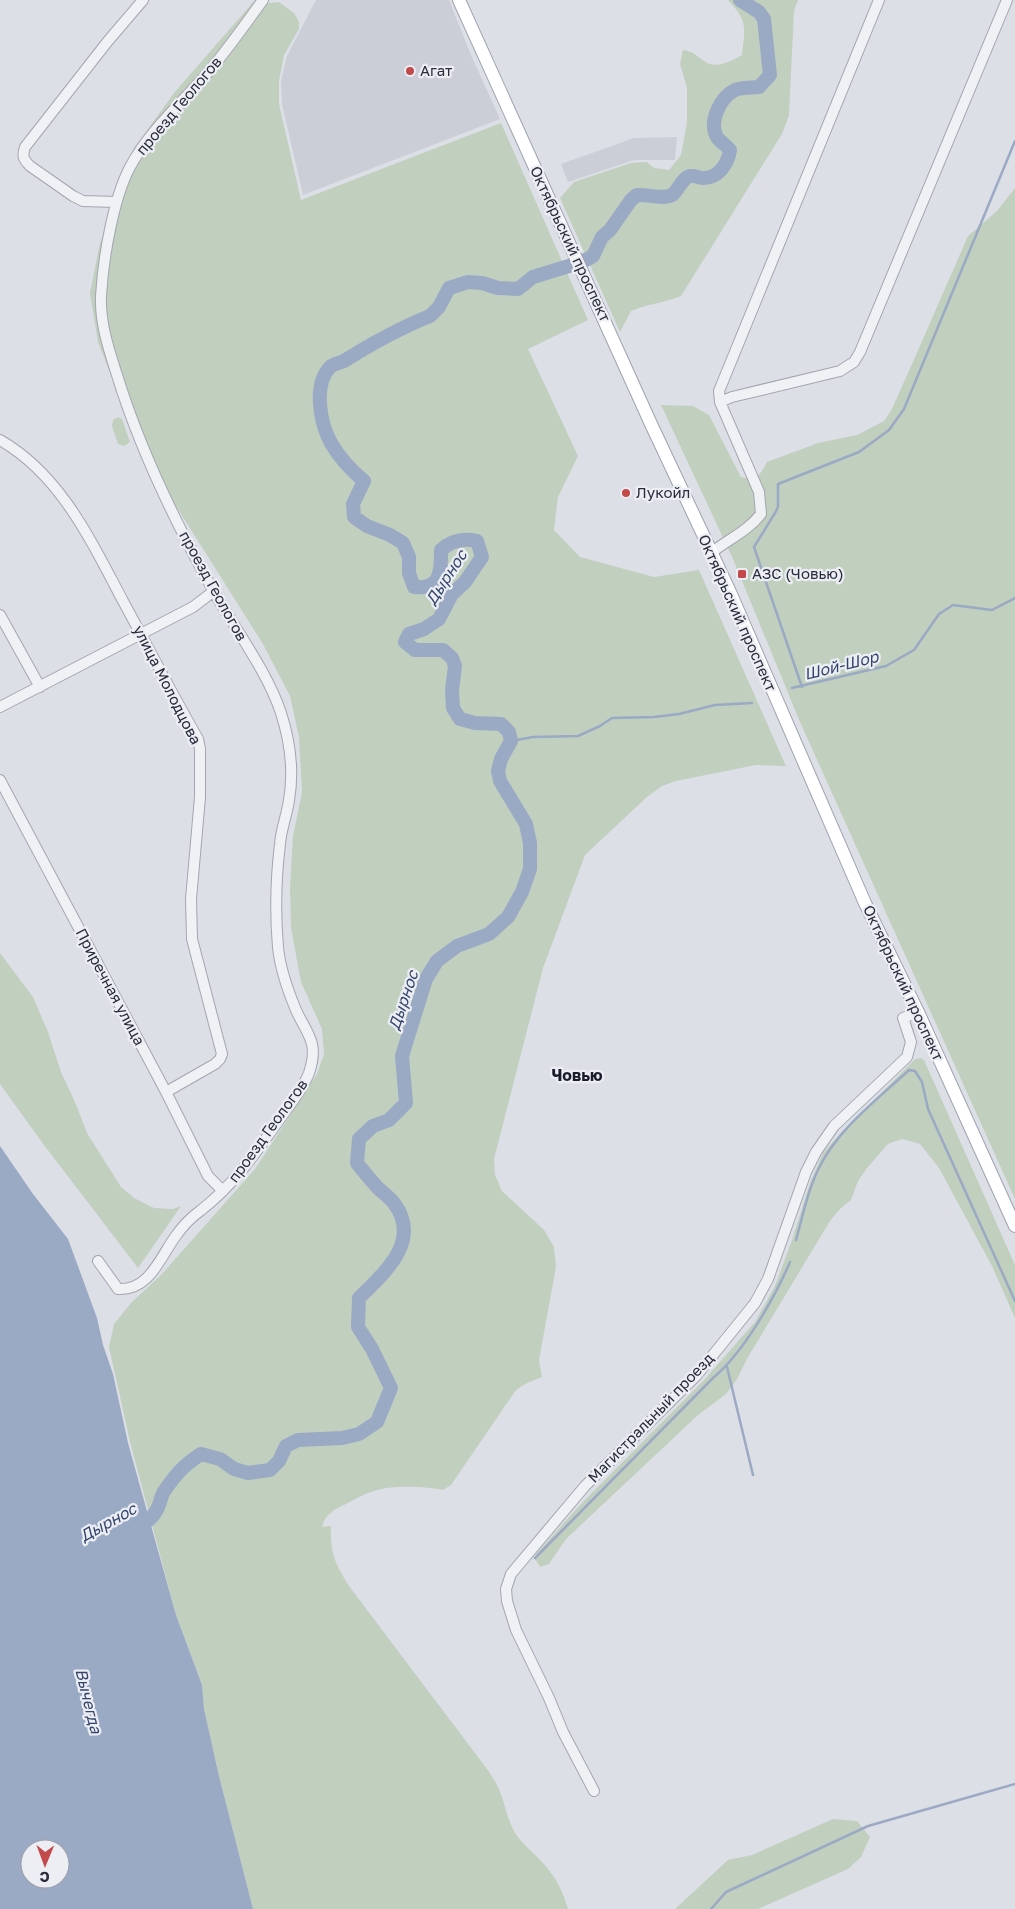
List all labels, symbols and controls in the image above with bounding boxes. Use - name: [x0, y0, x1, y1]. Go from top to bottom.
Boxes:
- street label: проезд Геологов: [132, 52, 225, 158]
- place label: Агат: [420, 61, 453, 79]
- marker: Агат: [404, 65, 416, 77]
- street label: Октябрьский проспект: [527, 163, 615, 325]
- place label: Лукойл: [636, 483, 690, 501]
- marker: Лукойл: [620, 487, 632, 499]
- street label: проезд Геологов: [176, 527, 252, 644]
- street label: Октябрьский проспект: [695, 531, 781, 694]
- water label: Дырнос: [420, 545, 472, 609]
- place label: АЗС (Човью): [752, 564, 844, 582]
- marker: АЗС (Човью): [736, 568, 748, 580]
- street label: улица Молодцова: [130, 622, 206, 747]
- water label: Шой-Шор: [802, 646, 881, 684]
- street label: Октябрьский проспект: [860, 902, 948, 1064]
- street label: Приречная улица: [72, 925, 149, 1048]
- water label: Дырнос: [383, 967, 423, 1033]
- district label: Човью: [551, 1065, 603, 1085]
- street label: проезд Геологов: [224, 1075, 311, 1185]
- street label: Магистральный проезд: [584, 1349, 717, 1486]
- water label: Дырнос: [75, 1498, 141, 1546]
- water label: Вычегда: [71, 1666, 107, 1736]
- north arrow: [20, 1839, 70, 1889]
- text: С: [40, 1869, 50, 1886]

